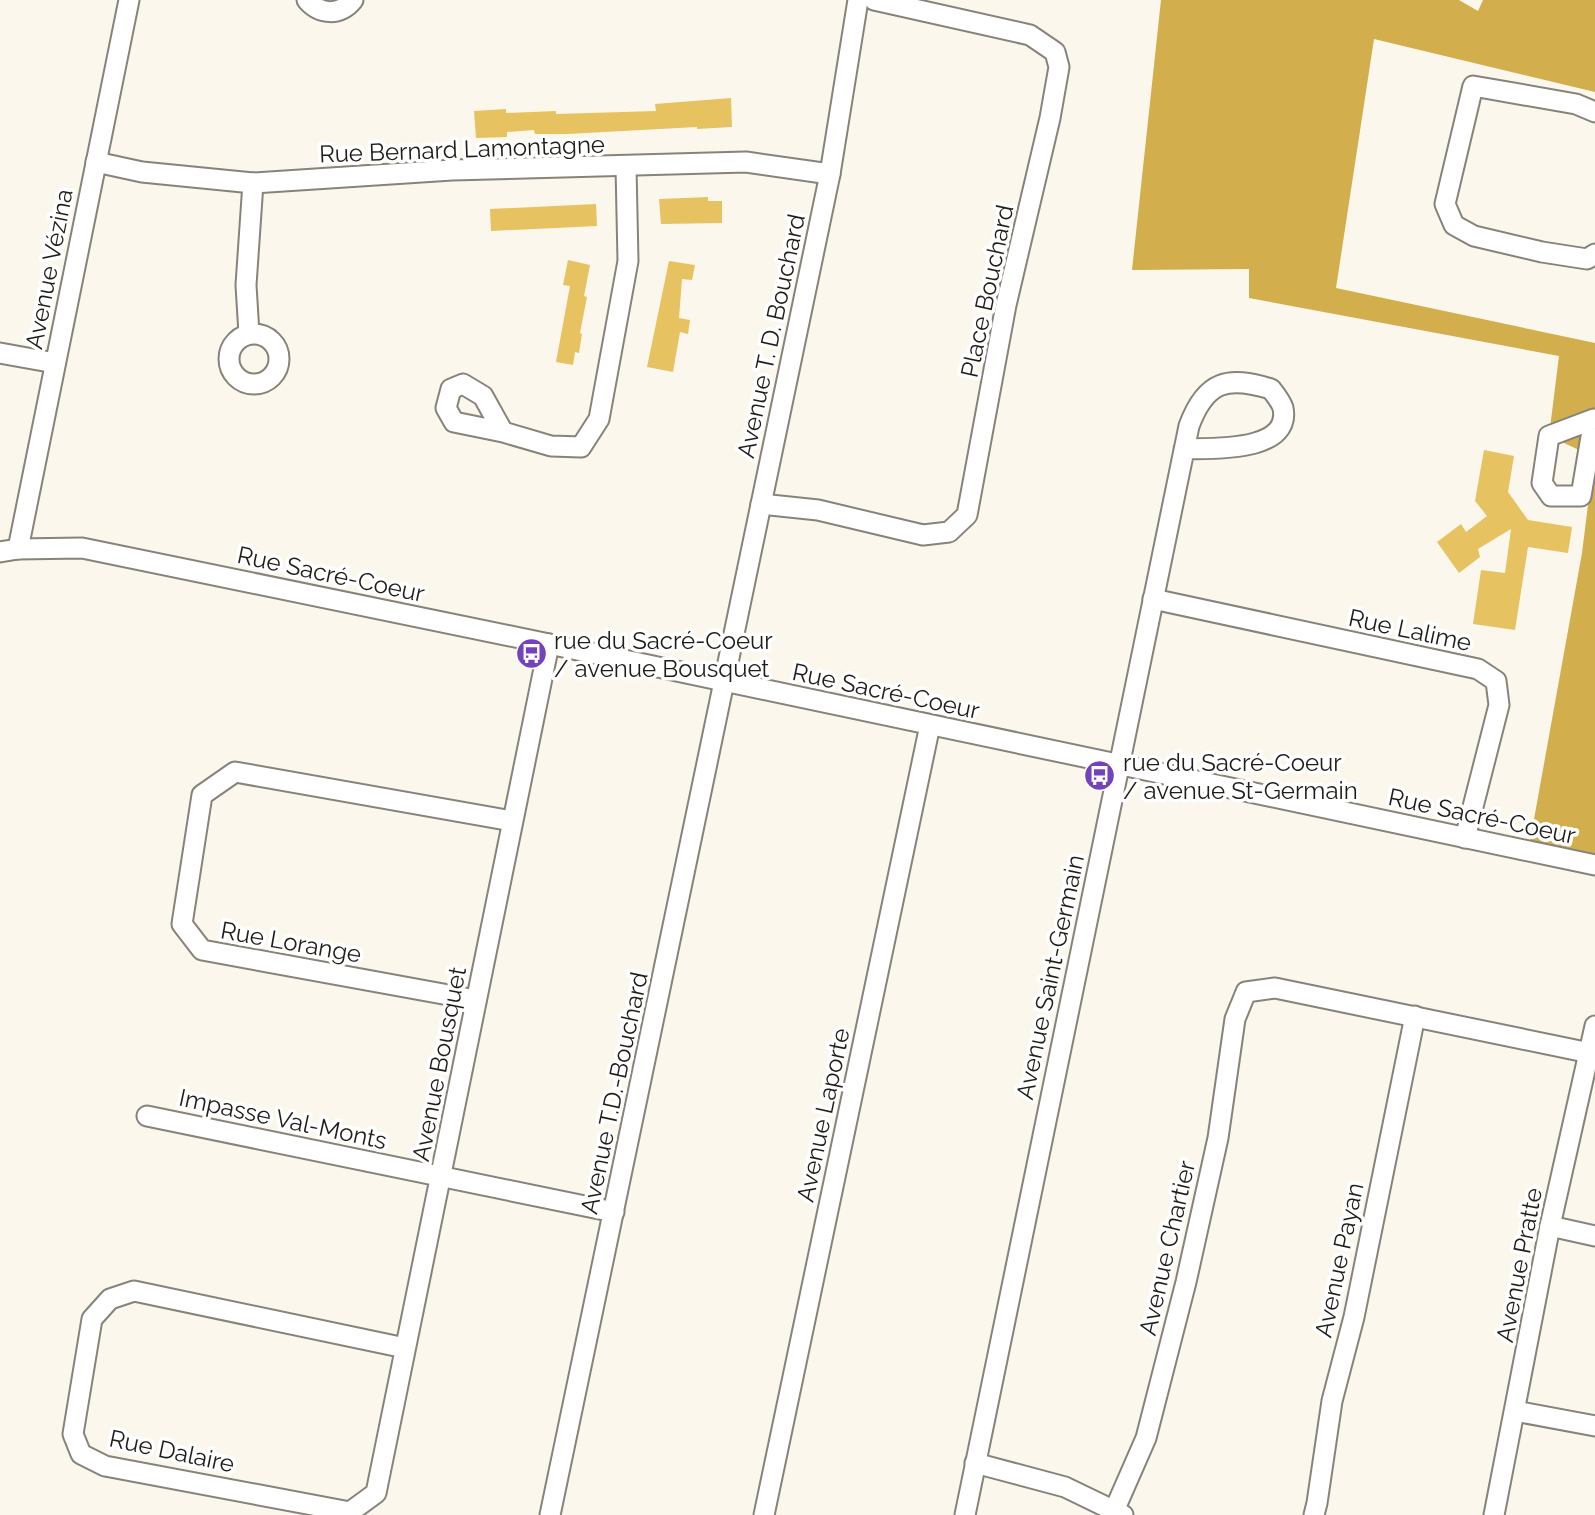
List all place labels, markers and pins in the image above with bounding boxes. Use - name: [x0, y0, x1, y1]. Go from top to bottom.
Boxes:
- place label: rue du Sacré-Coeur / avenue Bousquet: [554, 626, 773, 683]
- bus stop icon: rue du Sacré-Coeur / avenue Bousquet: [514, 637, 548, 671]
- place label: rue du Sacré-Coeur / avenue St-Germain: [1123, 748, 1358, 805]
- bus stop icon: rue du Sacré-Coeur / avenue St-Germain: [1083, 759, 1117, 793]

